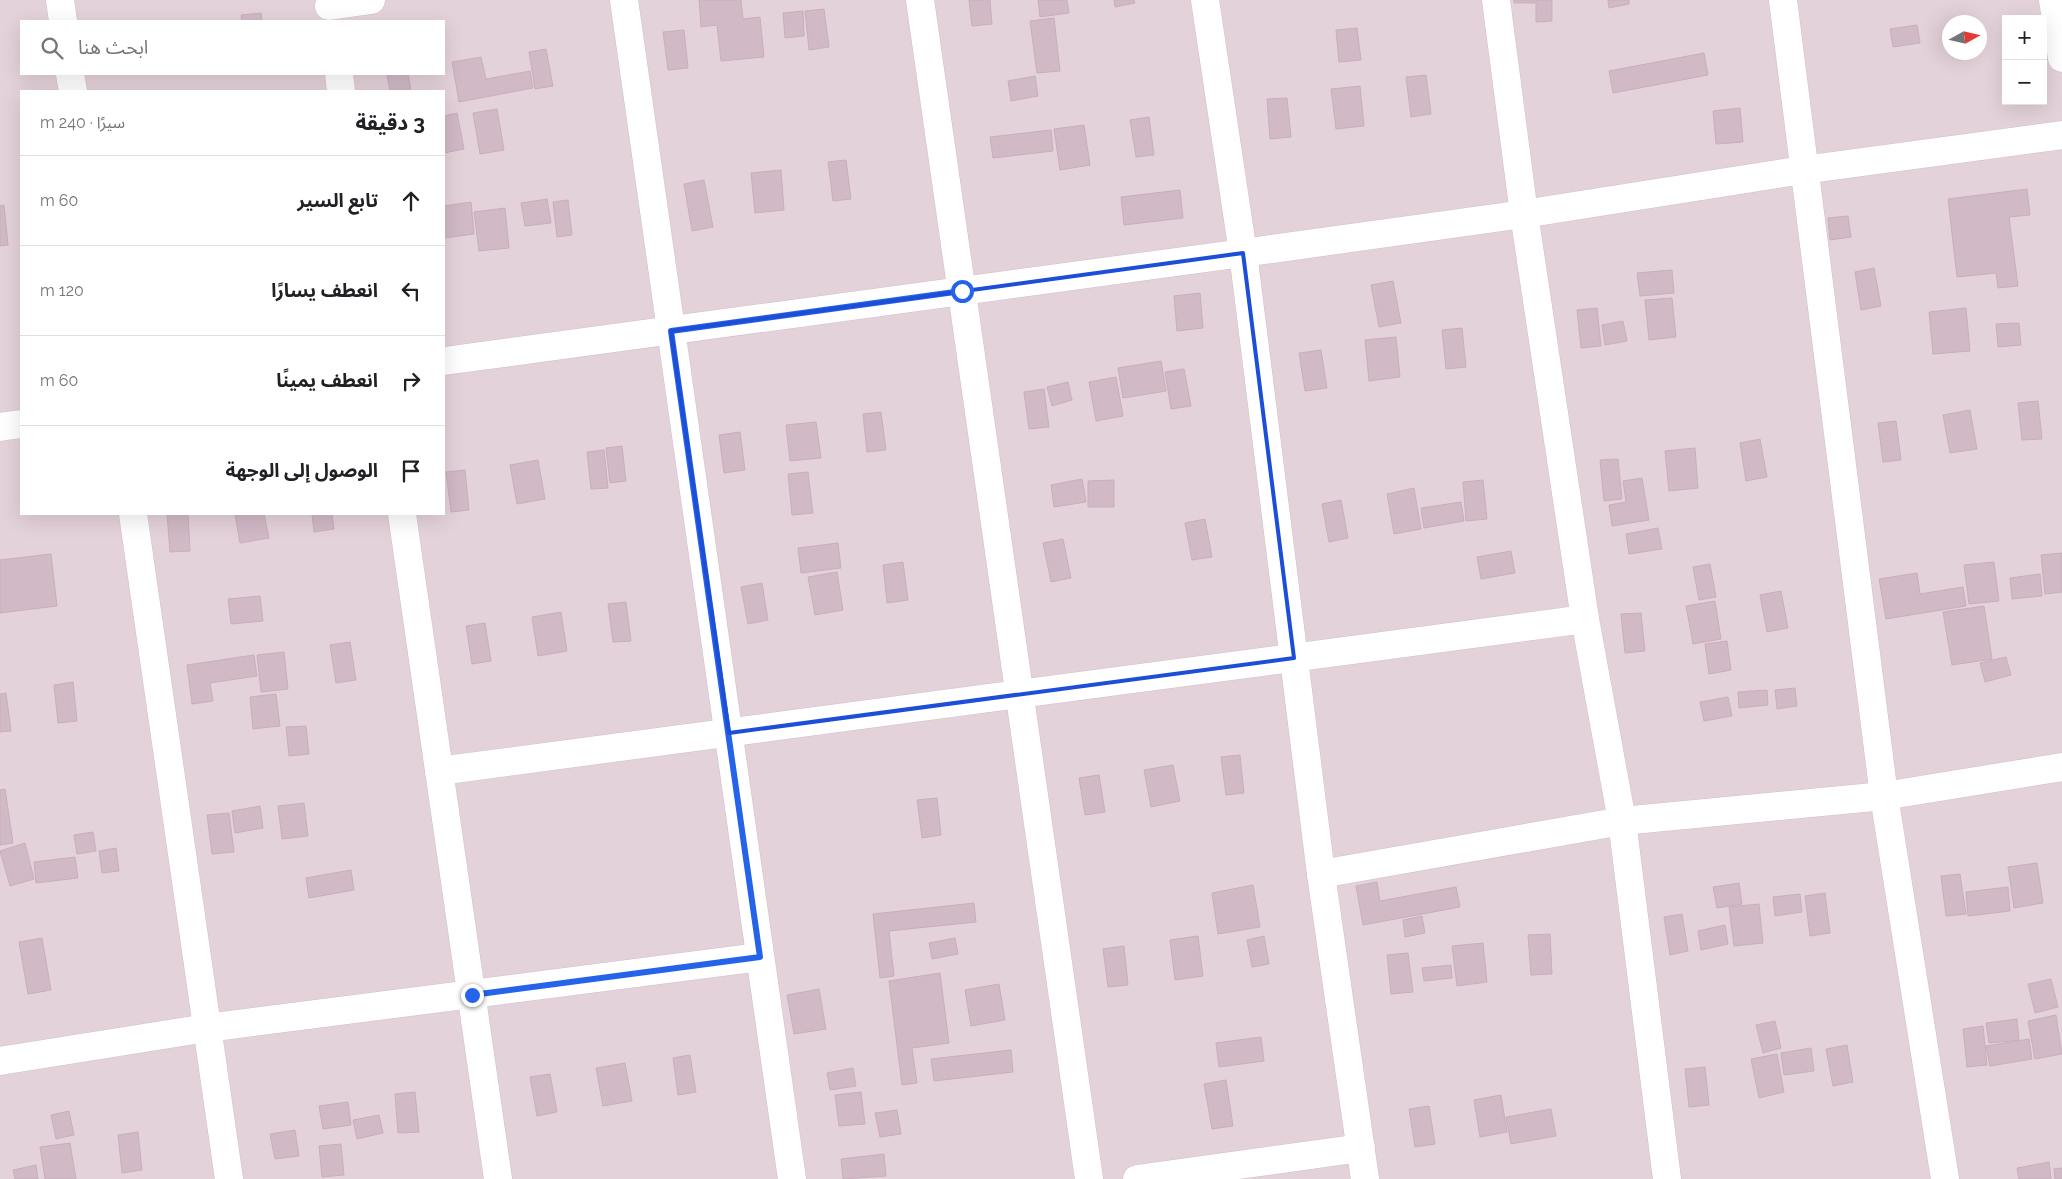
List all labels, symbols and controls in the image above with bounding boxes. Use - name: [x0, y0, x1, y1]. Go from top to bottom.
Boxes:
- north arrow: [1942, 15, 1987, 60]
- map controls: [2002, 15, 2047, 105]
- button: +: [2002, 15, 2047, 60]
- search box: [20, 20, 445, 75]
- icon: search: [38, 34, 66, 62]
- text: ابحث هنا: [78, 36, 148, 58]
- button: −: [2002, 60, 2047, 105]
- text: 3 دقيقة: [355, 110, 425, 135]
- text: سيرًا · 240 m: [40, 113, 125, 132]
- icon: ahead: [397, 187, 425, 215]
- text: تابع السير: [297, 189, 378, 211]
- text: 60 m: [40, 191, 78, 210]
- icon: left: [397, 277, 425, 305]
- text: انعطف يسارًا: [271, 279, 378, 301]
- route start: [951, 280, 974, 303]
- text: 120 m: [40, 281, 84, 300]
- icon: right: [397, 367, 425, 395]
- text: انعطف يمينًا: [276, 369, 378, 391]
- text: 60 m: [40, 371, 78, 390]
- icon: arrive: [397, 457, 425, 485]
- text: الوصول إلى الوجهة: [225, 459, 378, 481]
- route end: [461, 984, 484, 1007]

